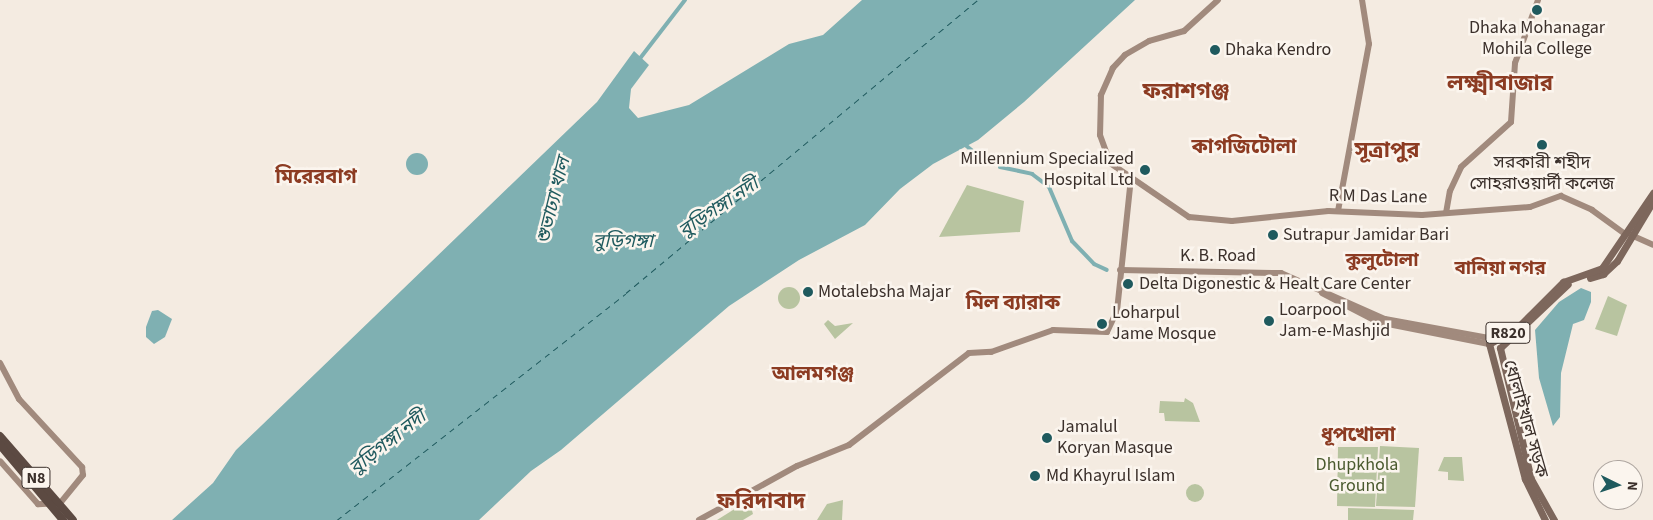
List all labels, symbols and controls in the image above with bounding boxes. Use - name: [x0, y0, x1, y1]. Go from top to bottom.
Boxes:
- marker: Dhaka Mohanagar Mohila College: [1531, 4, 1543, 16]
- place label: Dhaka Mohanagar Mohila College: [1469, 18, 1605, 60]
- place label: Dhaka Kendro: [1225, 39, 1331, 61]
- marker: Dhaka Kendro: [1209, 44, 1221, 56]
- district label: লক্ষ্মীবাজার: [1447, 71, 1553, 97]
- district label: ফরাশগঞ্জ: [1143, 79, 1229, 105]
- district label: কাগজিটোলা: [1191, 135, 1297, 159]
- district label: সূত্রাপুর: [1354, 138, 1420, 164]
- marker: সরকারী শহীদ সোহরাওয়ার্দী কলেজ: [1536, 139, 1548, 151]
- place label: Millennium Specialized Hospital Ltd: [960, 149, 1134, 192]
- place label: সরকারী শহীদ সোহরাওয়ার্দী কলেজ: [1469, 153, 1615, 195]
- water label: শুভাঢ্যা খাল: [532, 155, 576, 247]
- marker: Millennium Specialized Hospital Ltd: [1138, 163, 1152, 177]
- district label: মিরেরবাগ: [275, 165, 357, 189]
- water label: বুড়িগঙ্গা নদী: [675, 173, 763, 243]
- street label: R M Das Lane: [1329, 185, 1427, 209]
- place label: Sutrapur Jamidar Bari: [1283, 224, 1449, 246]
- marker: Sutrapur Jamidar Bari: [1267, 229, 1279, 241]
- water label: বুড়িগঙ্গা: [593, 231, 653, 253]
- street label: K. B. Road: [1180, 245, 1256, 267]
- district label: কুলুটোলা: [1345, 250, 1419, 272]
- district label: বানিয়া নগর: [1454, 258, 1546, 280]
- place label: Delta Digonestic & Healt Care Center: [1139, 273, 1411, 295]
- marker: Delta Digonestic & Healt Care Center: [1121, 277, 1135, 291]
- place label: Motalebsha Majar: [818, 281, 951, 303]
- marker: Motalebsha Majar: [802, 286, 814, 298]
- district label: মিল ব্যারাক: [966, 291, 1060, 315]
- place label: Loarpool Jam-e-Mashjid: [1279, 300, 1390, 342]
- place label: Loharpul Jame Mosque: [1112, 303, 1216, 346]
- marker: Loarpool Jam-e-Mashjid: [1263, 315, 1275, 327]
- marker: Loharpul Jame Mosque: [1096, 318, 1108, 330]
- road number: R820: [1484, 319, 1532, 346]
- street label: ধোলাইখাল সড়ক: [1498, 358, 1552, 480]
- district label: আলমগঞ্জ: [772, 362, 854, 386]
- water label: বুড়িগঙ্গা নদী: [345, 406, 431, 480]
- place label: Jamalul Koryan Masque: [1057, 417, 1173, 459]
- district label: ধূপখোলা: [1321, 423, 1395, 447]
- marker: Jamalul Koryan Masque: [1041, 432, 1053, 444]
- park label: Dhupkhola Ground: [1316, 455, 1398, 498]
- north arrow: [1593, 460, 1643, 510]
- road number: N8: [21, 464, 51, 492]
- place label: Md Khayrul Islam: [1046, 465, 1175, 487]
- marker: Md Khayrul Islam: [1028, 469, 1042, 483]
- text: N: [1622, 481, 1642, 491]
- district label: ফরিদাবাদ: [717, 489, 805, 515]

